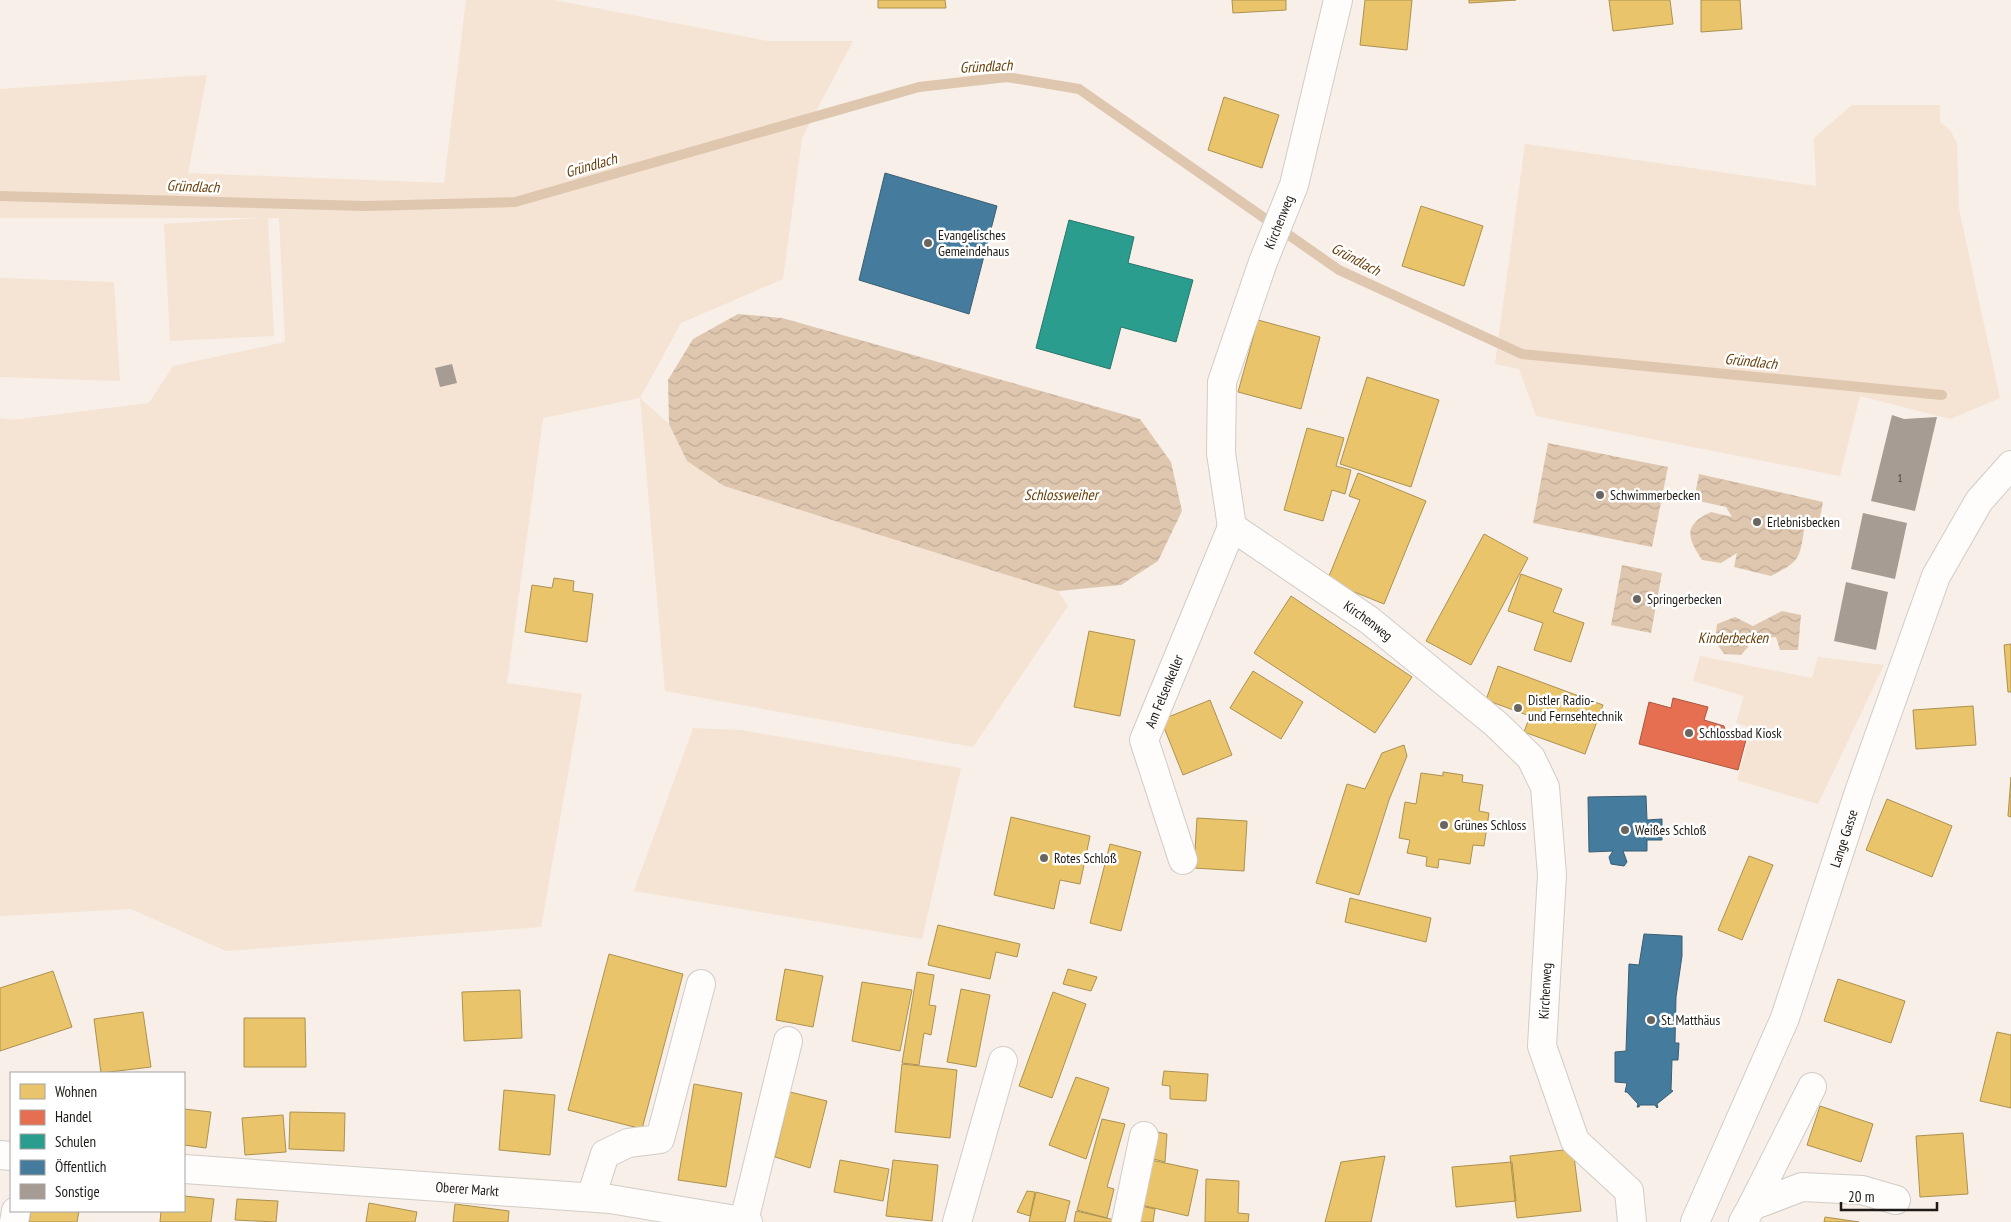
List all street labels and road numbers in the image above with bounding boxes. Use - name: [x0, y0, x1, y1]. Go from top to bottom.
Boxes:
- street label: Kirchenweg: [1260, 192, 1298, 252]
- street label: Kirchenweg: [1340, 596, 1396, 645]
- street label: Am Felsenkeller: [1141, 652, 1187, 730]
- street label: Lange Gasse: [1826, 807, 1862, 870]
- street label: Kirchenweg: [1535, 962, 1555, 1020]
- street label: Oberer Markt: [435, 1178, 500, 1200]

